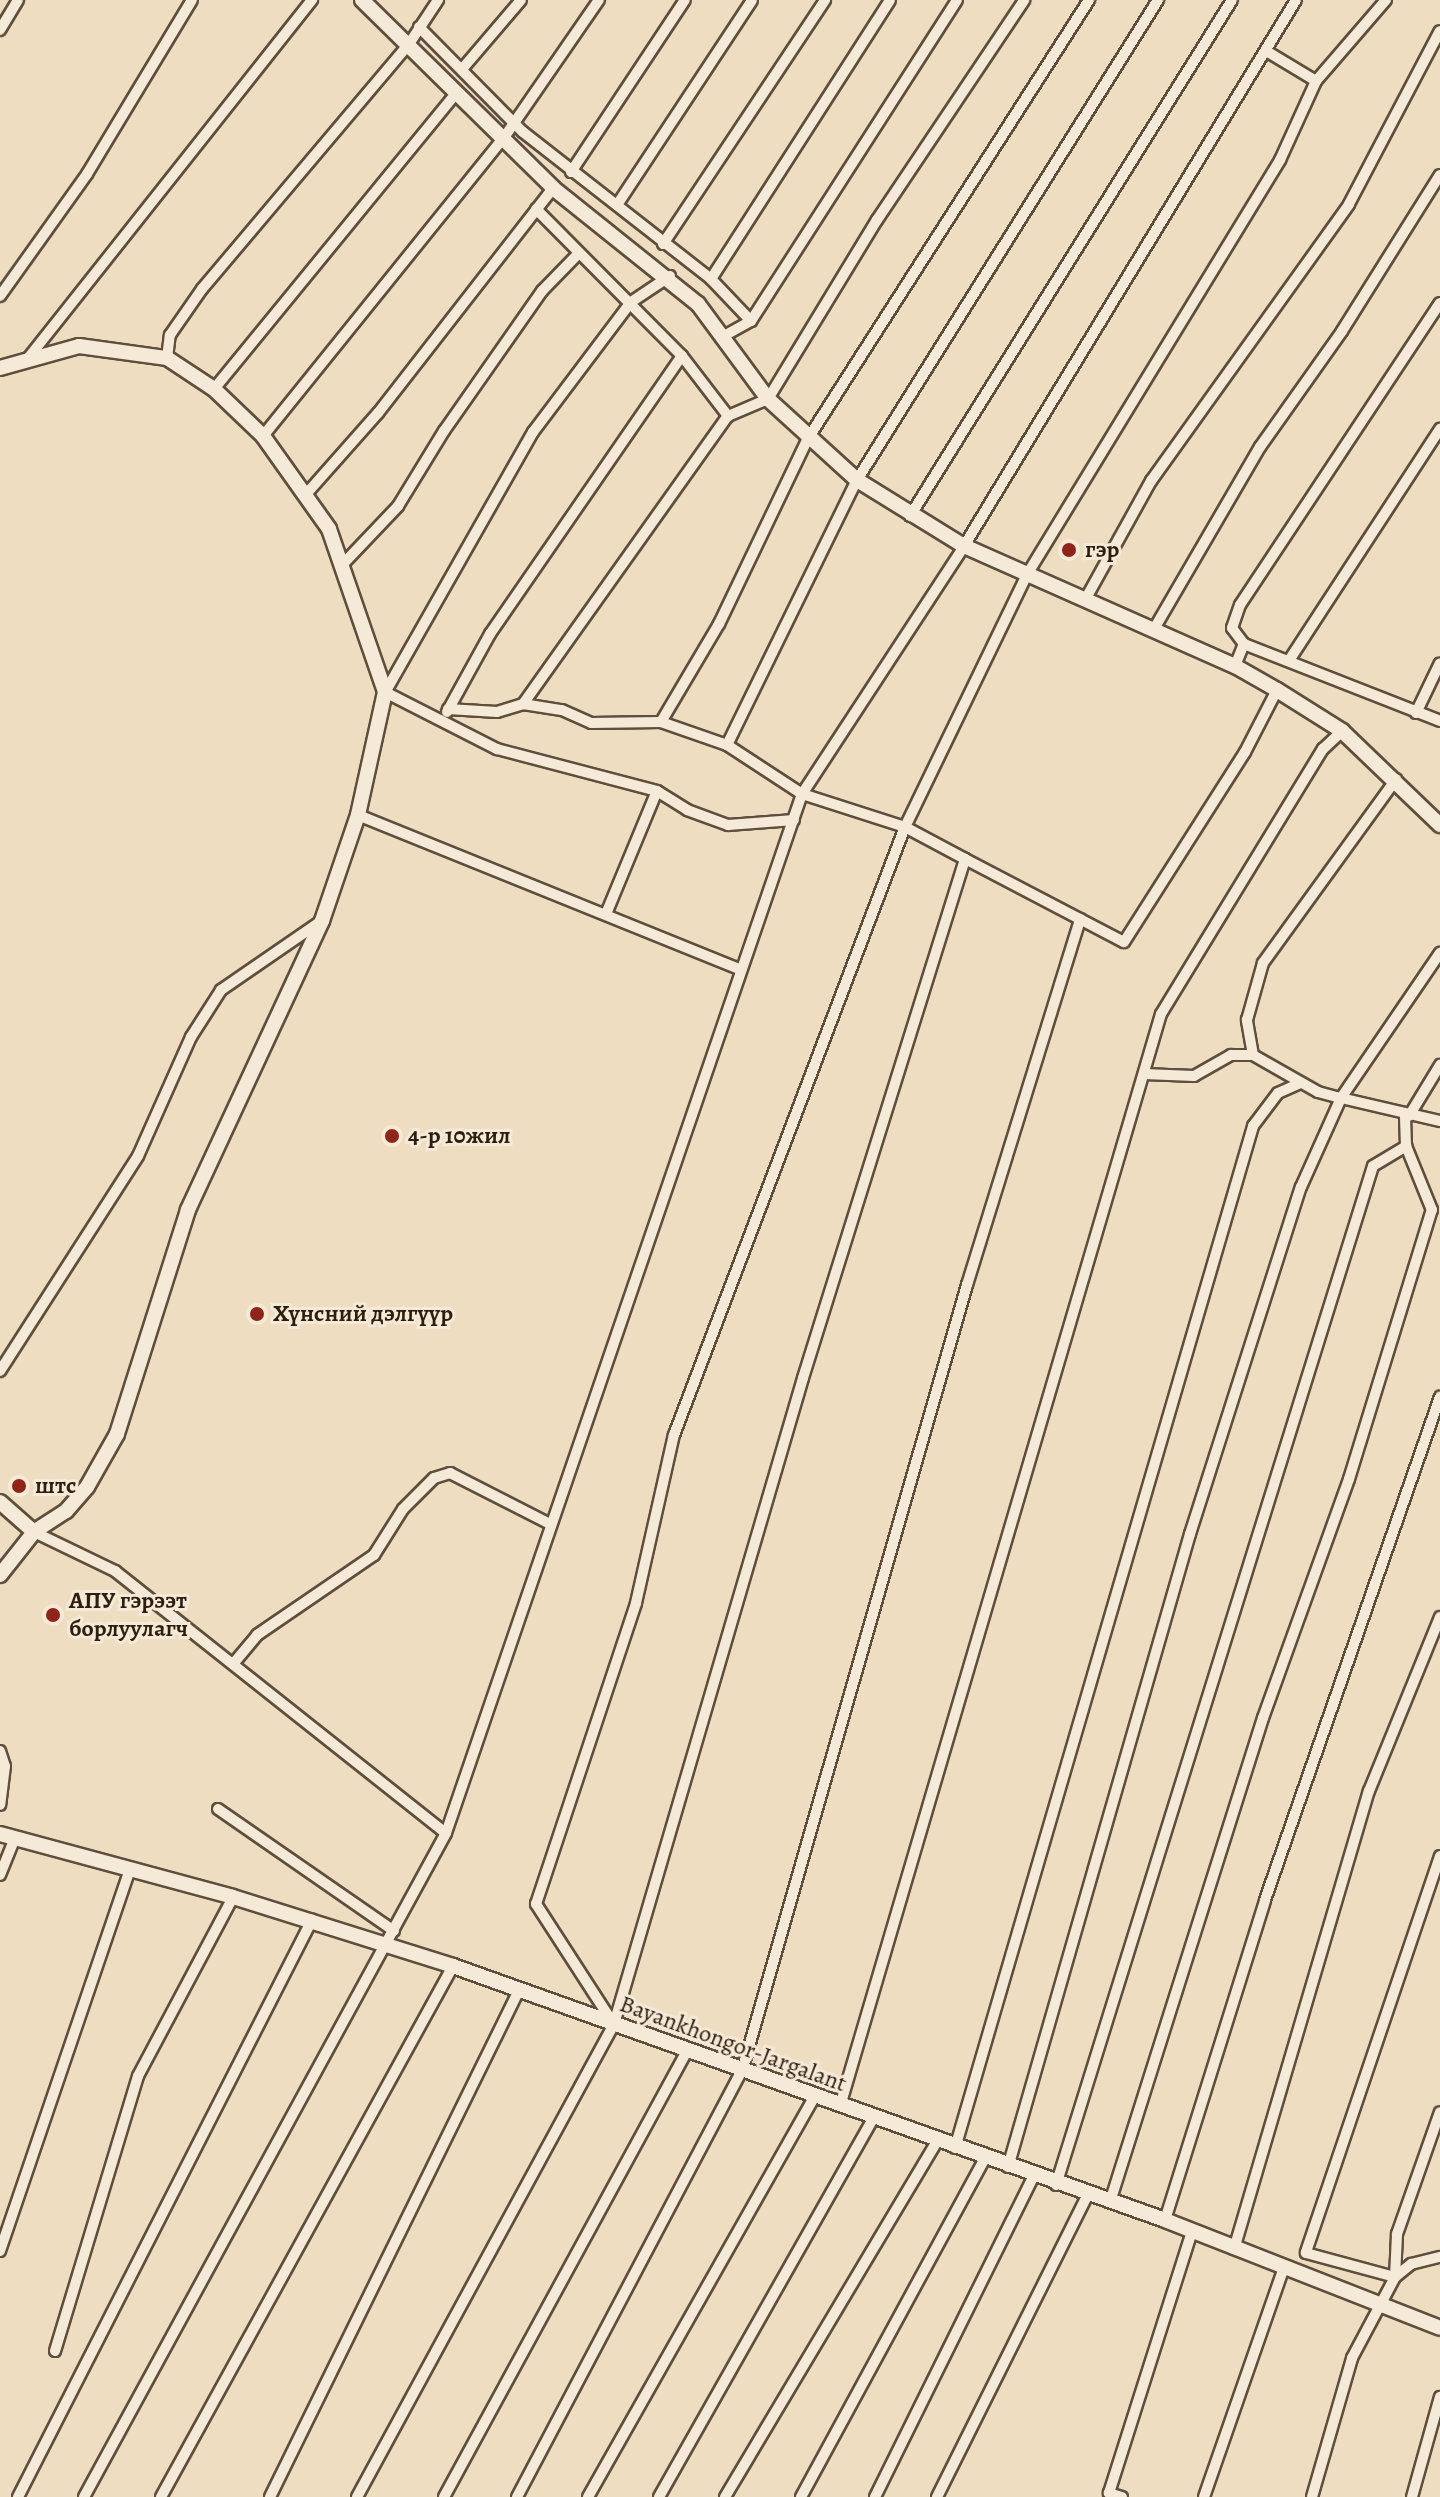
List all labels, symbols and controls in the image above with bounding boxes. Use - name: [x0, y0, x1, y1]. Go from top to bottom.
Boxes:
- place label: гэр: [1085, 536, 1119, 564]
- marker: гэр: [1060, 541, 1078, 559]
- place label: 4-р 10жил: [408, 1122, 511, 1150]
- marker: 4-р 10жил: [383, 1127, 401, 1145]
- place label: Хүнсний дэлгүүр: [273, 1300, 453, 1328]
- marker: Хүнсний дэлгүүр: [248, 1305, 266, 1323]
- place label: штс: [35, 1472, 76, 1500]
- marker: штс: [10, 1477, 28, 1495]
- place label: АПУ гэрээт борлуулагч: [69, 1587, 188, 1643]
- marker: АПУ гэрээт борлуулагч: [44, 1606, 62, 1624]
- street label: Bayankhongor-Jargalant: [616, 1990, 850, 2098]

